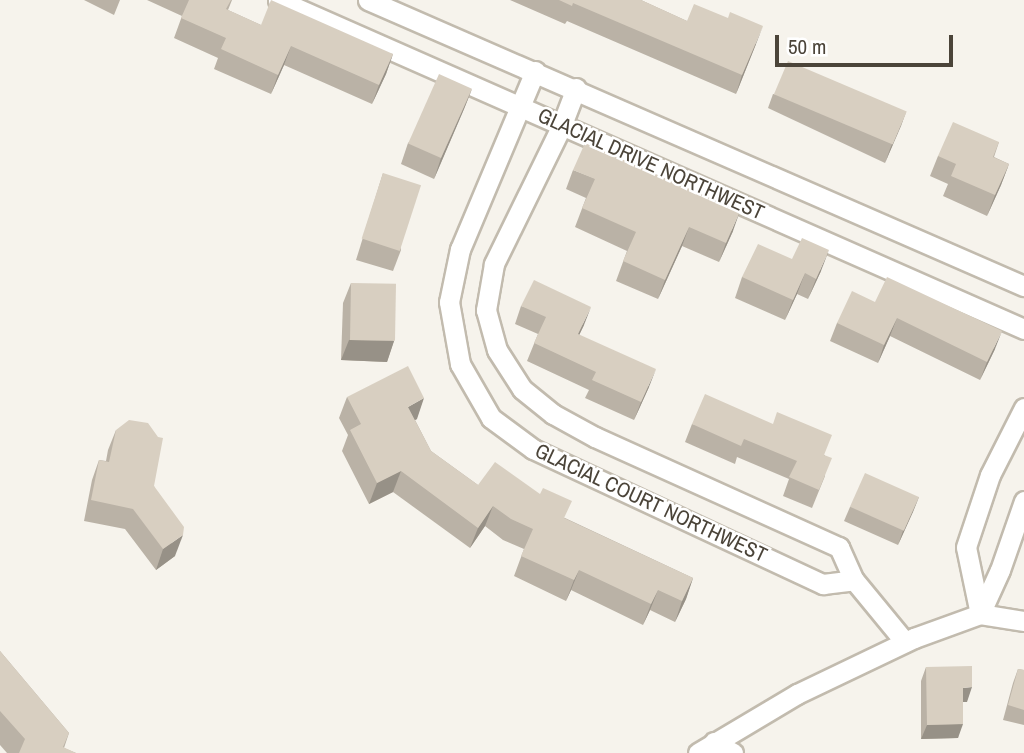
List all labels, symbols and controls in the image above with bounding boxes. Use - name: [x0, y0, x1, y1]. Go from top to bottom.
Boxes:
- scale bar: [779, 21, 958, 65]
- text: 50 m: [788, 32, 826, 61]
- street label: GLACIAL DRIVE NORTHWEST: [534, 103, 768, 225]
- street label: GLACIAL COURT NORTHWEST: [531, 438, 771, 568]

